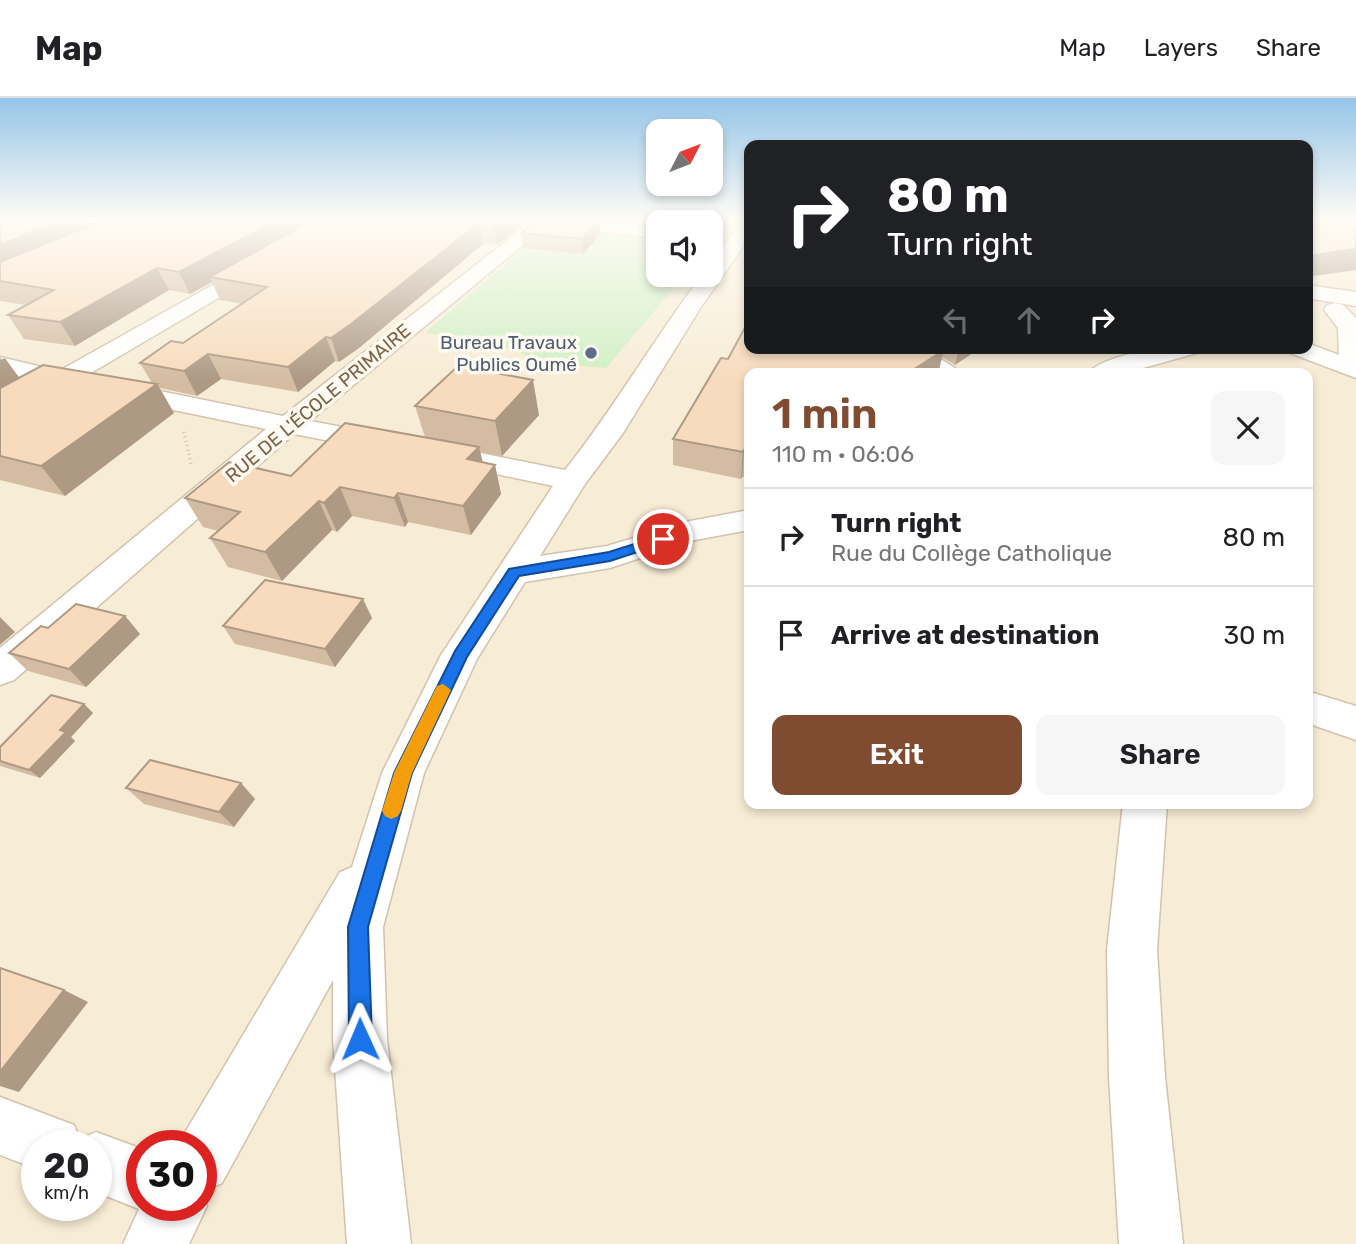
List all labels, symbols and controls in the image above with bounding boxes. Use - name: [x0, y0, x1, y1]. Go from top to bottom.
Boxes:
- text: Map: [35, 29, 103, 68]
- text: Map: [1059, 34, 1106, 62]
- text: Layers: [1144, 34, 1218, 62]
- text: Share: [1256, 34, 1321, 62]
- north arrow: [646, 119, 723, 196]
- map controls: [646, 119, 723, 287]
- text: 80 m: [887, 166, 1009, 224]
- icon: right: [772, 168, 863, 259]
- button: sound: [646, 210, 723, 287]
- text: Turn right: [887, 225, 1032, 263]
- icon: left: [937, 301, 975, 339]
- icon: ahead: [1010, 301, 1048, 339]
- icon: right: [1083, 301, 1121, 339]
- street label: RUE DE L'ÉCOLE PRIMAIRE: [221, 319, 415, 487]
- place label: Bureau Travaux Publics Oumé: [440, 331, 577, 376]
- marker: Bureau Travaux Publics Oumé: [583, 345, 599, 361]
- text: 1 min: [772, 389, 878, 439]
- button: close: [1211, 391, 1285, 465]
- text: 110 m · 06:06: [772, 440, 914, 468]
- text: Turn right: [831, 508, 961, 539]
- pin: [633, 509, 693, 569]
- icon: right: [772, 518, 810, 556]
- icon: arrive: [644, 520, 682, 558]
- text: 80 m: [1222, 522, 1285, 553]
- text: Rue du Collège Catholique: [831, 539, 1112, 567]
- icon: arrive: [772, 616, 810, 654]
- text: Arrive at destination: [831, 620, 1099, 651]
- text: 30 m: [1223, 620, 1285, 651]
- button: Exit: [772, 715, 1022, 795]
- button: Share: [1036, 715, 1285, 795]
- position arrow: [323, 1002, 397, 1076]
- speed limit sign: 30: [126, 1130, 217, 1221]
- text: 20: [43, 1145, 90, 1187]
- text: km/h: [44, 1182, 89, 1204]

